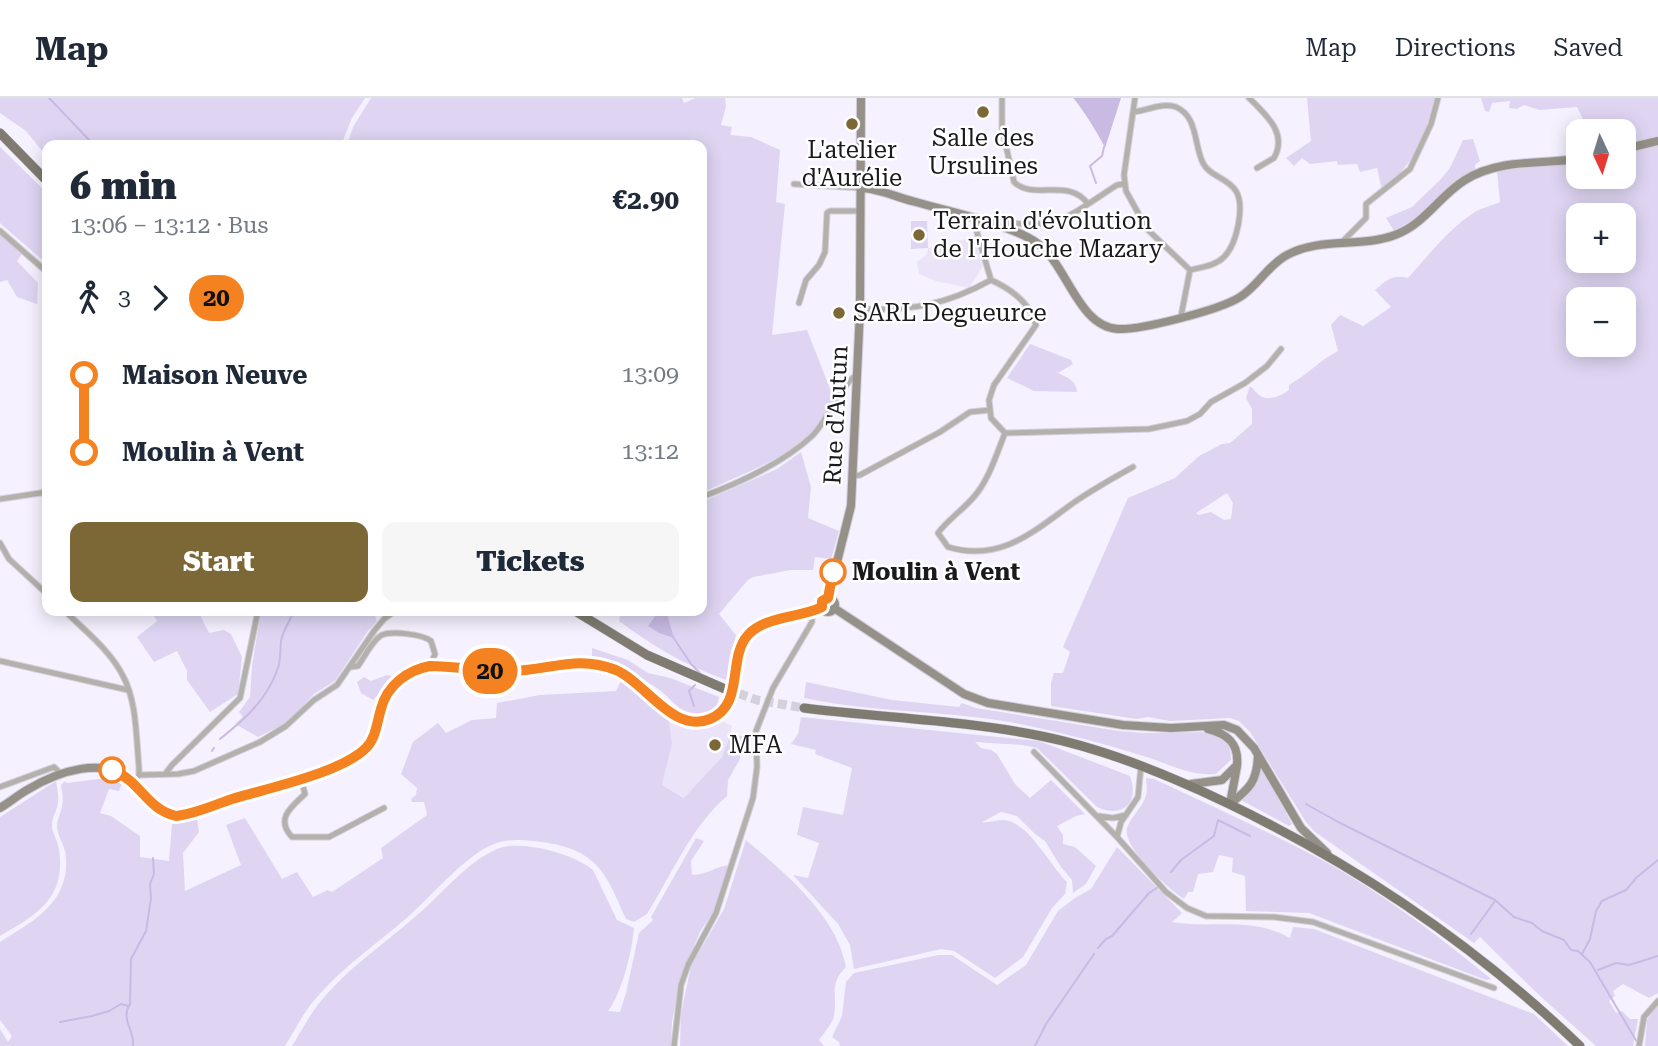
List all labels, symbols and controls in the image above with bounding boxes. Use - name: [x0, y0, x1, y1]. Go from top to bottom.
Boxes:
- text: Map: [35, 29, 109, 68]
- text: Map: [1305, 34, 1357, 62]
- text: Directions: [1395, 34, 1515, 62]
- text: Saved: [1553, 34, 1623, 62]
- marker: Salle des Ursulines: [975, 104, 991, 120]
- marker: L'atelier d'Aurélie: [844, 116, 860, 132]
- north arrow: [1566, 119, 1636, 189]
- map controls: [1566, 119, 1636, 357]
- place label: Salle des Ursulines: [928, 124, 1038, 180]
- place label: L'atelier d'Aurélie: [802, 136, 902, 192]
- text: 6 min: [70, 164, 177, 208]
- text: €2.90: [613, 185, 679, 215]
- button: +: [1566, 203, 1636, 273]
- place label: Terrain d'évolution de l'Houche Mazary: [933, 207, 1164, 263]
- text: 13:06 – 13:12 · Bus: [70, 212, 268, 239]
- marker: Terrain d'évolution de l'Houche Mazary: [911, 227, 927, 243]
- icon: walk: [70, 279, 108, 317]
- icon: forward: [141, 279, 179, 317]
- text: 3: [118, 284, 131, 311]
- text: 20: [203, 284, 230, 312]
- button: −: [1566, 287, 1636, 357]
- place label: SARL Degueurce: [853, 299, 1047, 327]
- marker: SARL Degueurce: [831, 305, 847, 321]
- street label: Rue d'Autun: [818, 345, 854, 485]
- text: Maison Neuve: [122, 360, 307, 390]
- text: 13:09: [622, 361, 679, 388]
- text: Moulin à Vent: [122, 437, 304, 467]
- text: 13:12: [622, 438, 679, 465]
- button: Start: [70, 522, 368, 602]
- button: Tickets: [382, 522, 679, 602]
- place label: Moulin à Vent: [852, 558, 1020, 586]
- marker: Moulin à Vent: [820, 559, 846, 585]
- line badge: 20: [458, 648, 522, 694]
- text: 20: [477, 657, 503, 685]
- place label: MFA: [729, 731, 782, 759]
- marker: MFA: [707, 737, 723, 753]
- unlabelled marker: [99, 757, 125, 783]

